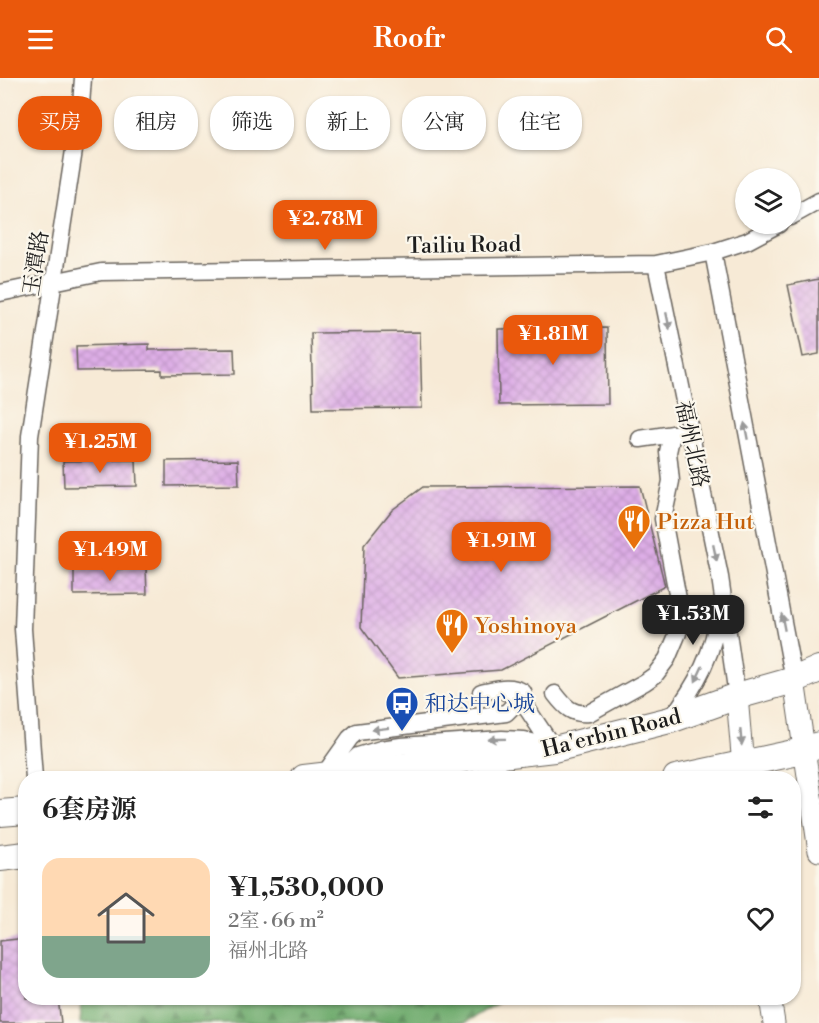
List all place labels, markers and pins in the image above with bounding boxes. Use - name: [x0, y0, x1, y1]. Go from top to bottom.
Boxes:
- pin: ¥2.78M: [276, 200, 374, 251]
- pin: ¥1.81M: [504, 315, 602, 366]
- pin: ¥1.25M: [51, 423, 149, 474]
- restaurant icon: Pizza Hut: [616, 503, 652, 550]
- place label: Pizza Hut: [657, 509, 754, 536]
- pin: ¥1.91M: [452, 522, 550, 573]
- pin: ¥1.49M: [61, 531, 159, 582]
- pin: ¥1.53M: [644, 595, 742, 646]
- restaurant icon: Yoshinoya: [434, 607, 470, 654]
- place label: Yoshinoya: [474, 613, 578, 640]
- bus stop icon: 和达中心城: [384, 685, 420, 732]
- place label: 和达中心城: [425, 691, 535, 718]

